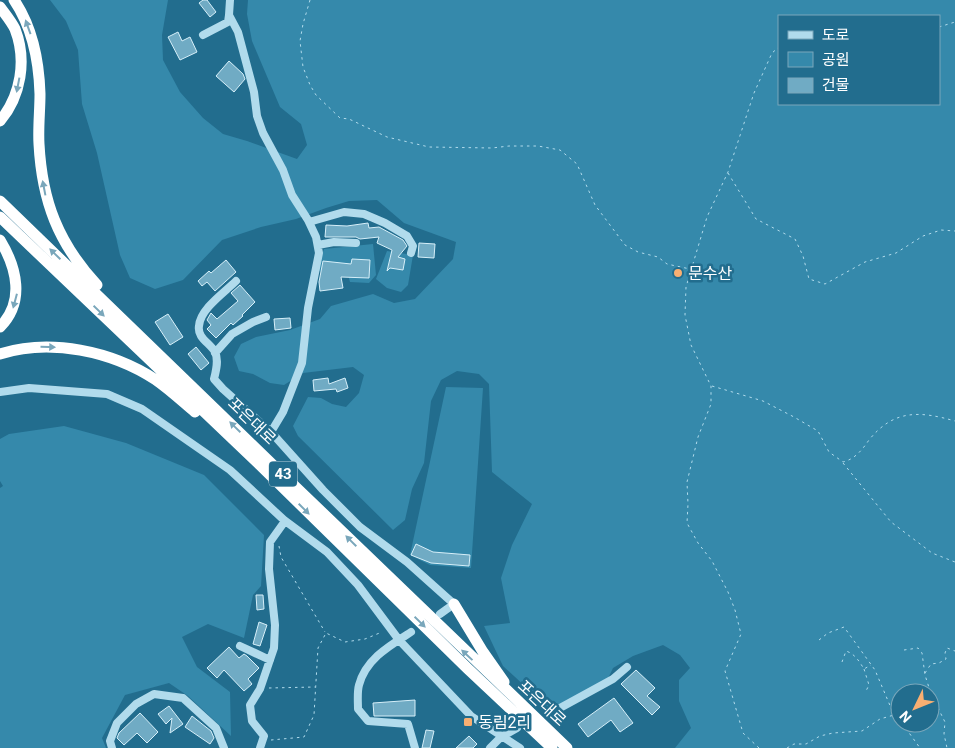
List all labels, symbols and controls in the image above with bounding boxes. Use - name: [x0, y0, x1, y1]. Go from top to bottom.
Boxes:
- legend: [778, 15, 940, 105]
- one-way arrow: [24, 19, 32, 34]
- text: 도로: [822, 26, 850, 44]
- text: 공원: [822, 51, 850, 69]
- text: 건물: [822, 76, 850, 94]
- one-way arrow: [14, 78, 22, 94]
- one-way arrow: [40, 180, 48, 196]
- one-way arrow: [49, 248, 61, 260]
- place label: 문수산: [688, 264, 732, 283]
- marker: 문수산: [672, 267, 684, 279]
- one-way arrow: [11, 294, 19, 309]
- one-way arrow: [92, 305, 104, 317]
- one-way arrow: [40, 344, 56, 352]
- street label: 포은대로: [224, 394, 280, 448]
- one-way arrow: [230, 421, 242, 433]
- road number: 43: [269, 462, 297, 486]
- one-way arrow: [298, 502, 310, 514]
- one-way arrow: [345, 535, 357, 547]
- one-way arrow: [414, 616, 426, 628]
- one-way arrow: [462, 649, 474, 661]
- street label: 포은대로: [514, 676, 570, 730]
- north arrow: [890, 683, 940, 733]
- text: N: [896, 708, 915, 726]
- place label: 동림2리: [478, 713, 531, 732]
- marker: 동림2리: [462, 716, 474, 728]

